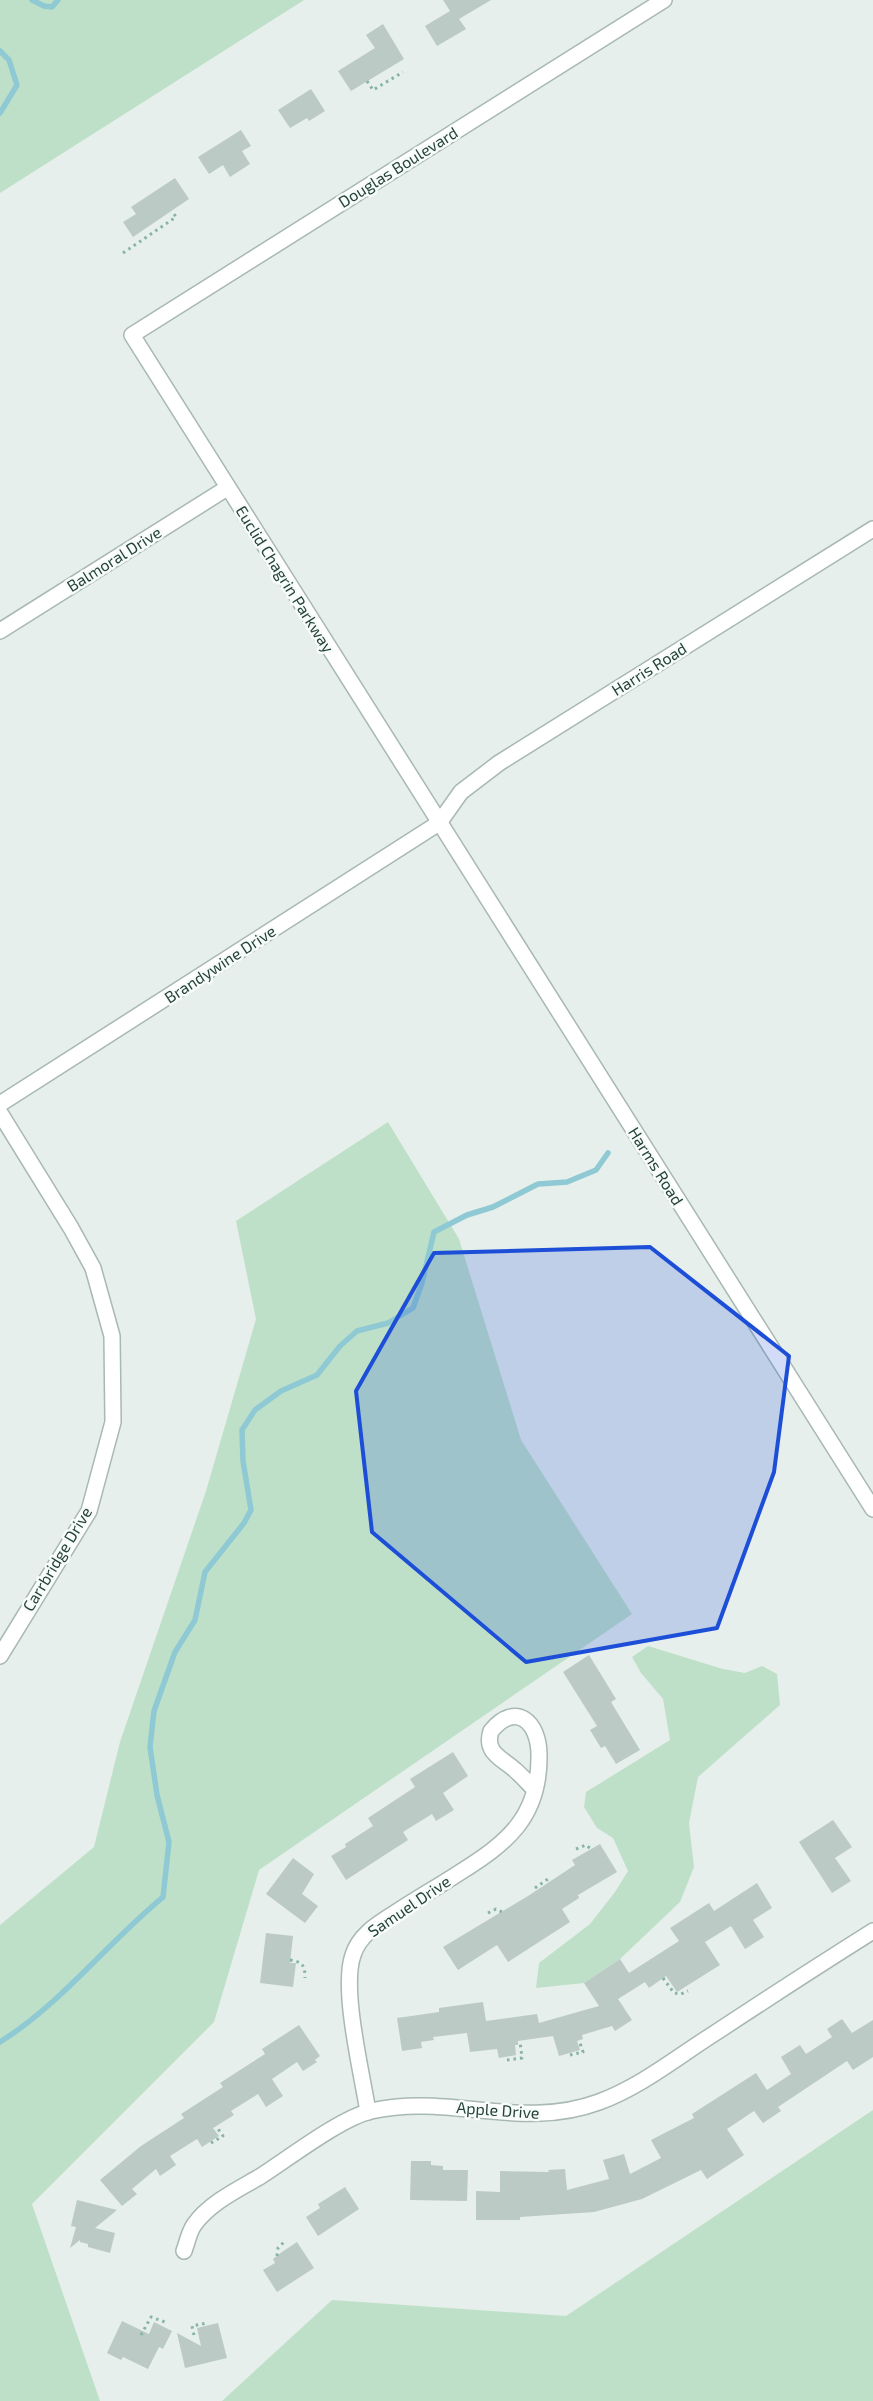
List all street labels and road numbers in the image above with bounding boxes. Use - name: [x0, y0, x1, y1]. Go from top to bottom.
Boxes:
- street label: Douglas Boulevard: [335, 122, 461, 211]
- street label: Euclid Chagrin Parkway: [232, 502, 339, 656]
- street label: Balmoral Drive: [63, 522, 164, 595]
- street label: Harris Road: [608, 638, 690, 699]
- street label: Brandywine Drive: [161, 921, 279, 1007]
- street label: Harms Road: [625, 1123, 688, 1208]
- street label: Carrbridge Drive: [18, 1503, 95, 1614]
- street label: Samuel Drive: [364, 1871, 454, 1940]
- street label: Apple Drive: [456, 2097, 540, 2122]

